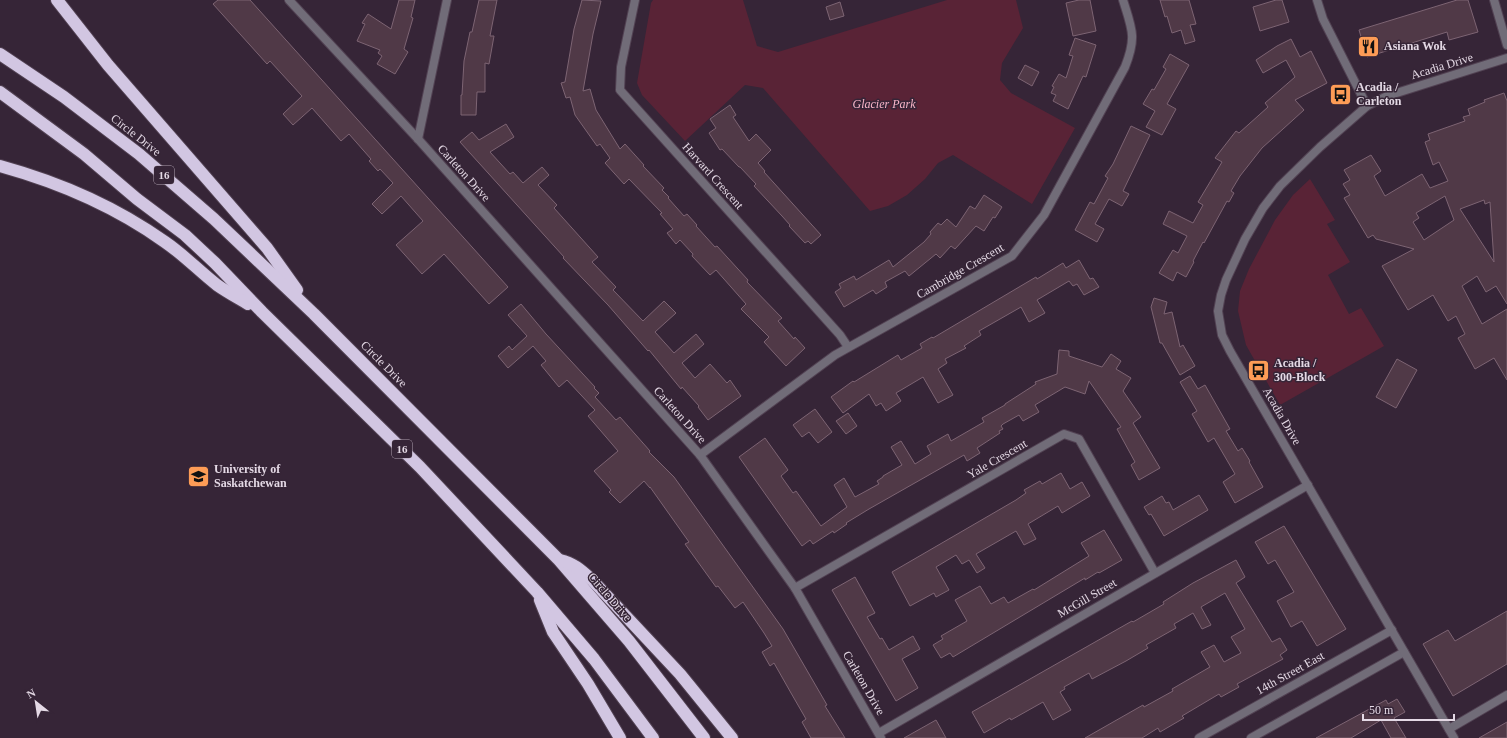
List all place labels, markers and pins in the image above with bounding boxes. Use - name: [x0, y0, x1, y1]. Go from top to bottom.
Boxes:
- restaurant icon: Asiana Wok: [1355, 33, 1381, 59]
- place label: Asiana Wok: [1384, 39, 1446, 53]
- place label: Acadia / Carleton: [1356, 80, 1402, 108]
- bus stop icon: Acadia / Carleton: [1328, 81, 1354, 107]
- place label: Acadia / 300-Block: [1274, 356, 1326, 384]
- bus stop icon: Acadia / 300-Block: [1246, 357, 1272, 383]
- place label: University of Saskatchewan: [214, 462, 287, 490]
- school or university icon: University of Saskatchewan: [185, 463, 211, 489]

